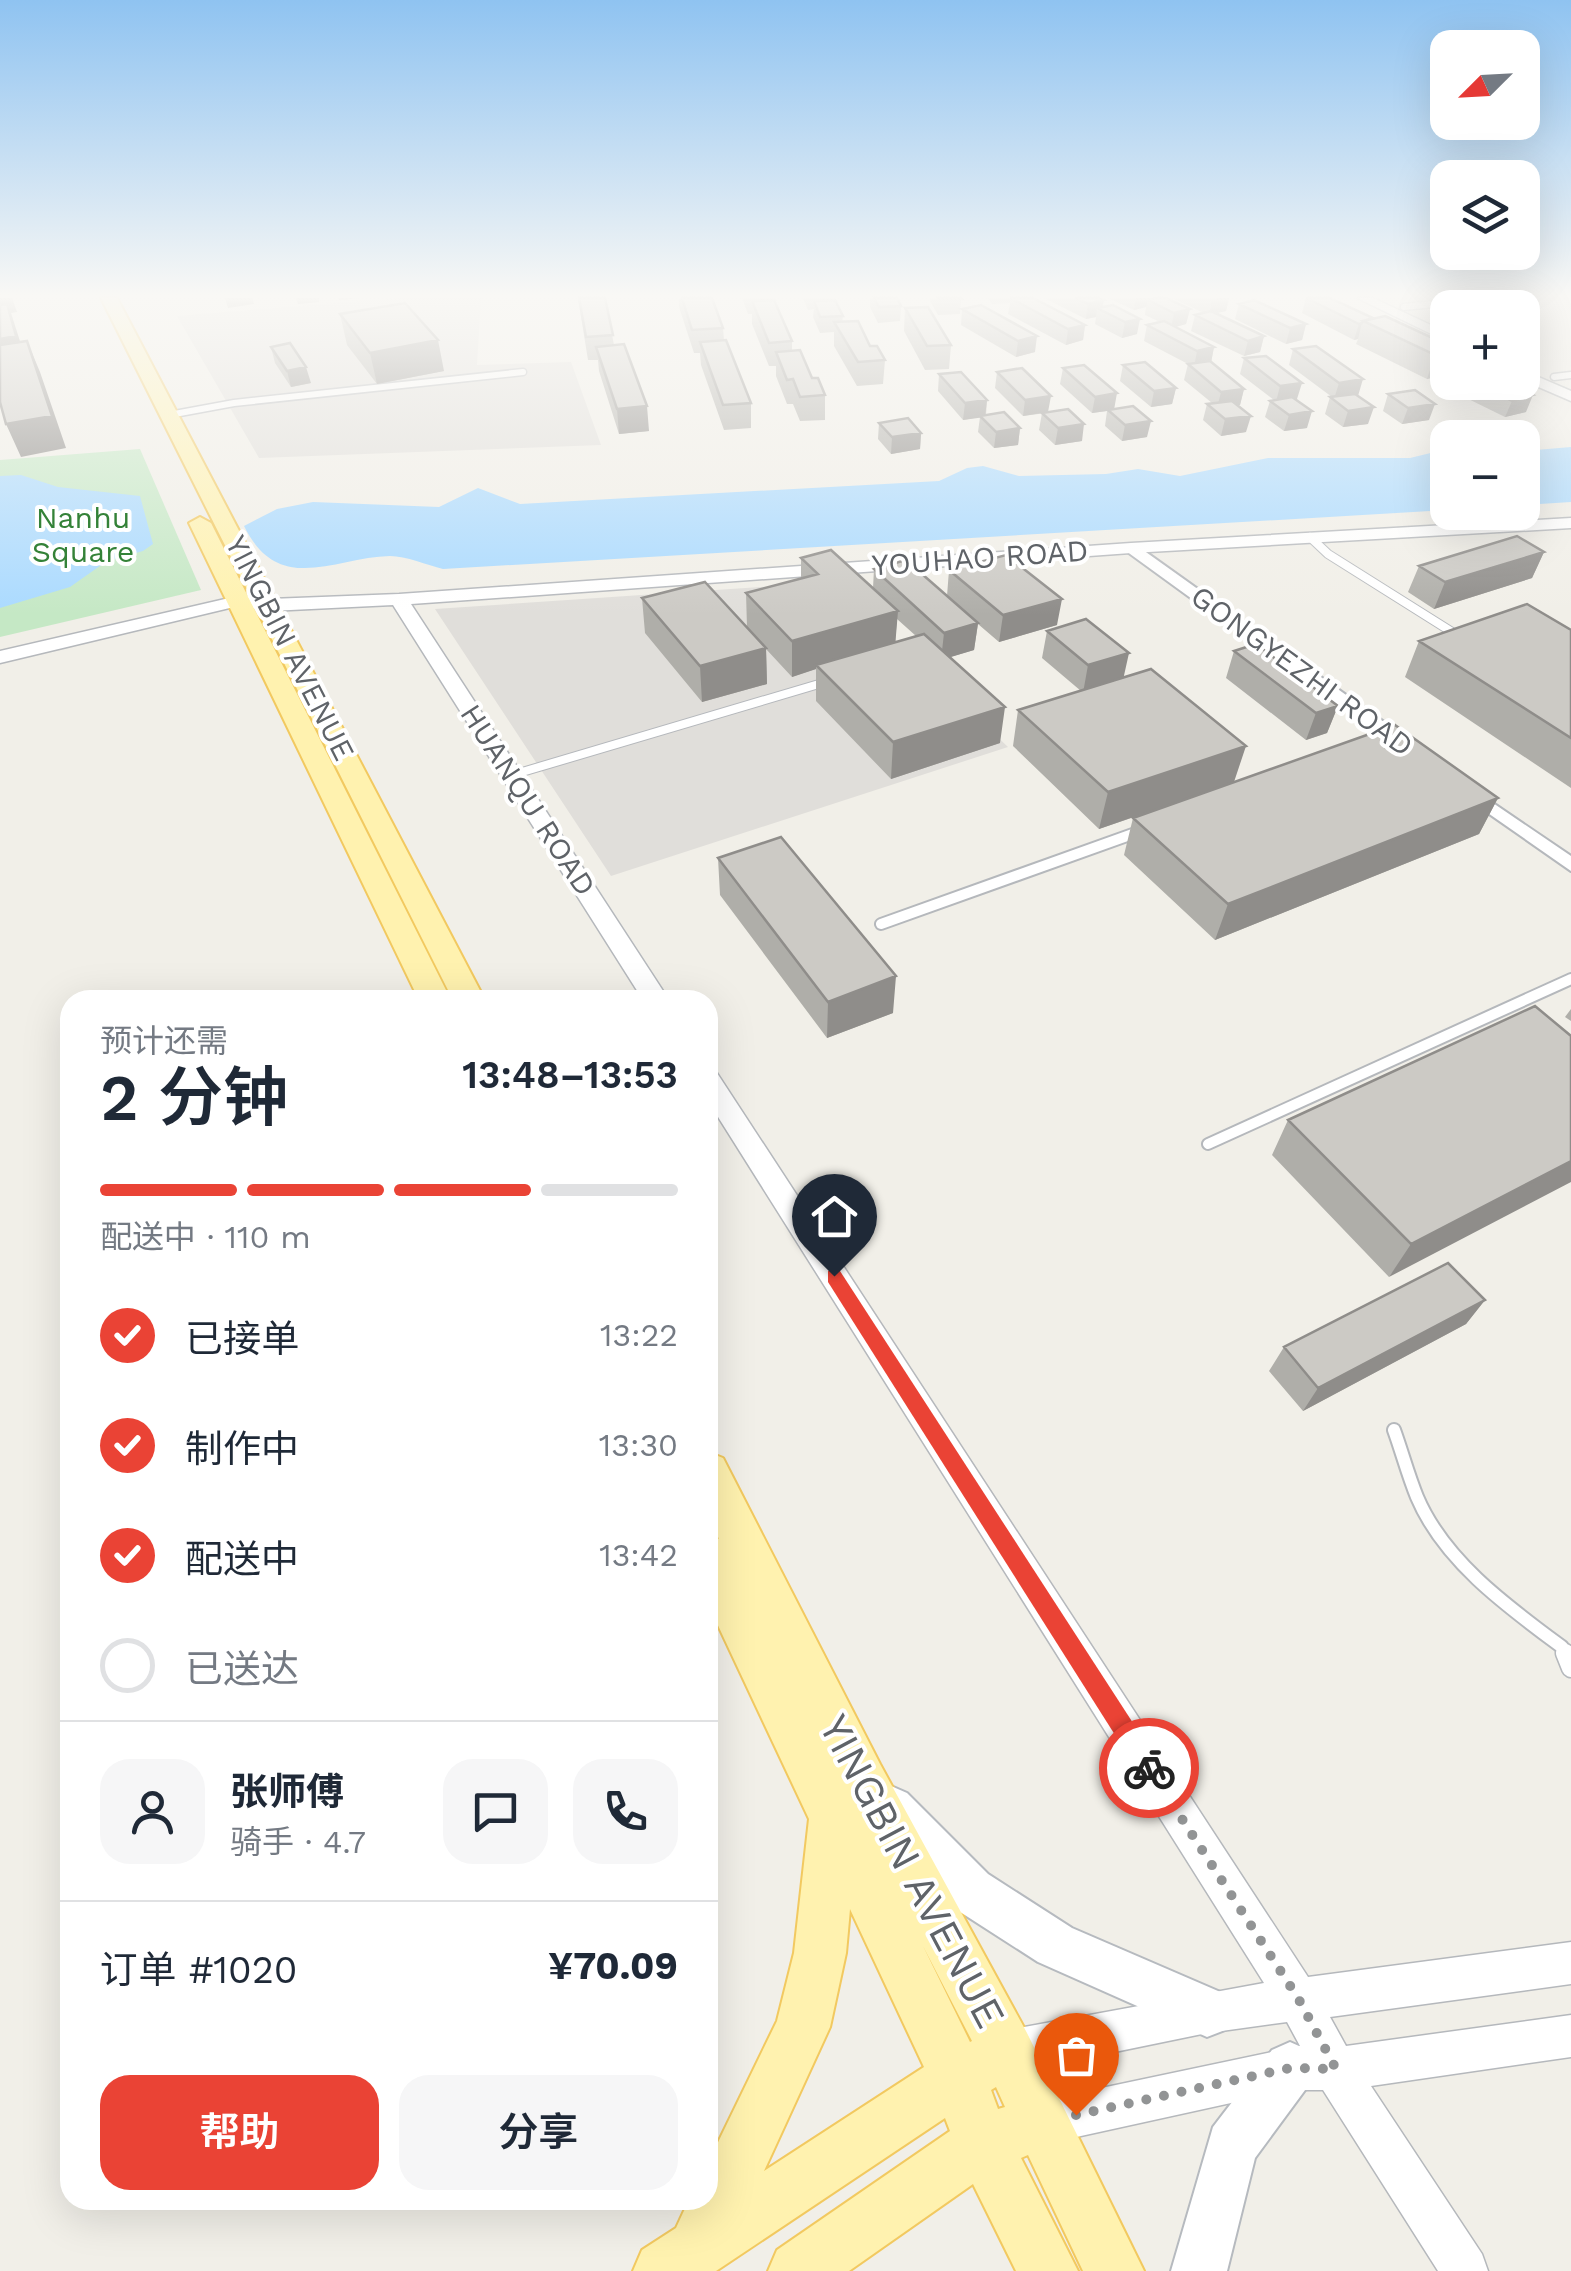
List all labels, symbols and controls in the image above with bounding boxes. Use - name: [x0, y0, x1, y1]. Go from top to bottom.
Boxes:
- north arrow: [1430, 30, 1540, 140]
- map controls: [1430, 30, 1540, 530]
- button: layers: [1430, 160, 1540, 270]
- button: +: [1430, 290, 1540, 400]
- button: −: [1430, 420, 1540, 530]
- park label: Nanhu Square: [32, 500, 134, 569]
- street label: YINGBIN AVENUE: [219, 529, 362, 766]
- street label: YOUHAO ROAD: [870, 532, 1089, 583]
- street label: GONGYEZHI ROAD: [1184, 578, 1420, 763]
- street label: HUANQU ROAD: [453, 697, 603, 902]
- text: 预计还需: [100, 1022, 228, 1060]
- text: 13:48–13:53: [462, 1053, 678, 1097]
- text: 2 分钟: [100, 1060, 288, 1136]
- pin: [792, 1174, 877, 1277]
- icon: home: [807, 1189, 862, 1244]
- text: 配送中 · 110 m: [100, 1218, 311, 1256]
- icon: check: [100, 1308, 155, 1363]
- text: 13:22: [600, 1316, 678, 1354]
- text: 已接单: [185, 1317, 299, 1361]
- icon: check: [100, 1418, 155, 1473]
- text: 13:30: [599, 1426, 678, 1464]
- text: 制作中: [185, 1427, 299, 1471]
- icon: check: [100, 1528, 155, 1583]
- text: 13:42: [599, 1536, 678, 1574]
- text: 配送中: [185, 1537, 299, 1581]
- text: 已送达: [185, 1647, 299, 1691]
- street label: YINGBIN AVENUE: [810, 1707, 1016, 2036]
- courier: [1099, 1718, 1199, 1818]
- icon: bike: [1122, 1741, 1177, 1796]
- button: person: [100, 1759, 205, 1864]
- button: chat: [443, 1759, 548, 1864]
- button: phone: [573, 1759, 678, 1864]
- text: 张师傅: [230, 1770, 344, 1814]
- text: 骑手 · 4.7: [230, 1823, 366, 1861]
- text: ¥70.09: [548, 1944, 678, 1988]
- text: 订单 #1020: [100, 1948, 298, 1992]
- pin: [1034, 2013, 1119, 2116]
- icon: bag: [1049, 2028, 1104, 2083]
- button: 帮助: [100, 2075, 379, 2190]
- button: 分享: [399, 2075, 678, 2190]

